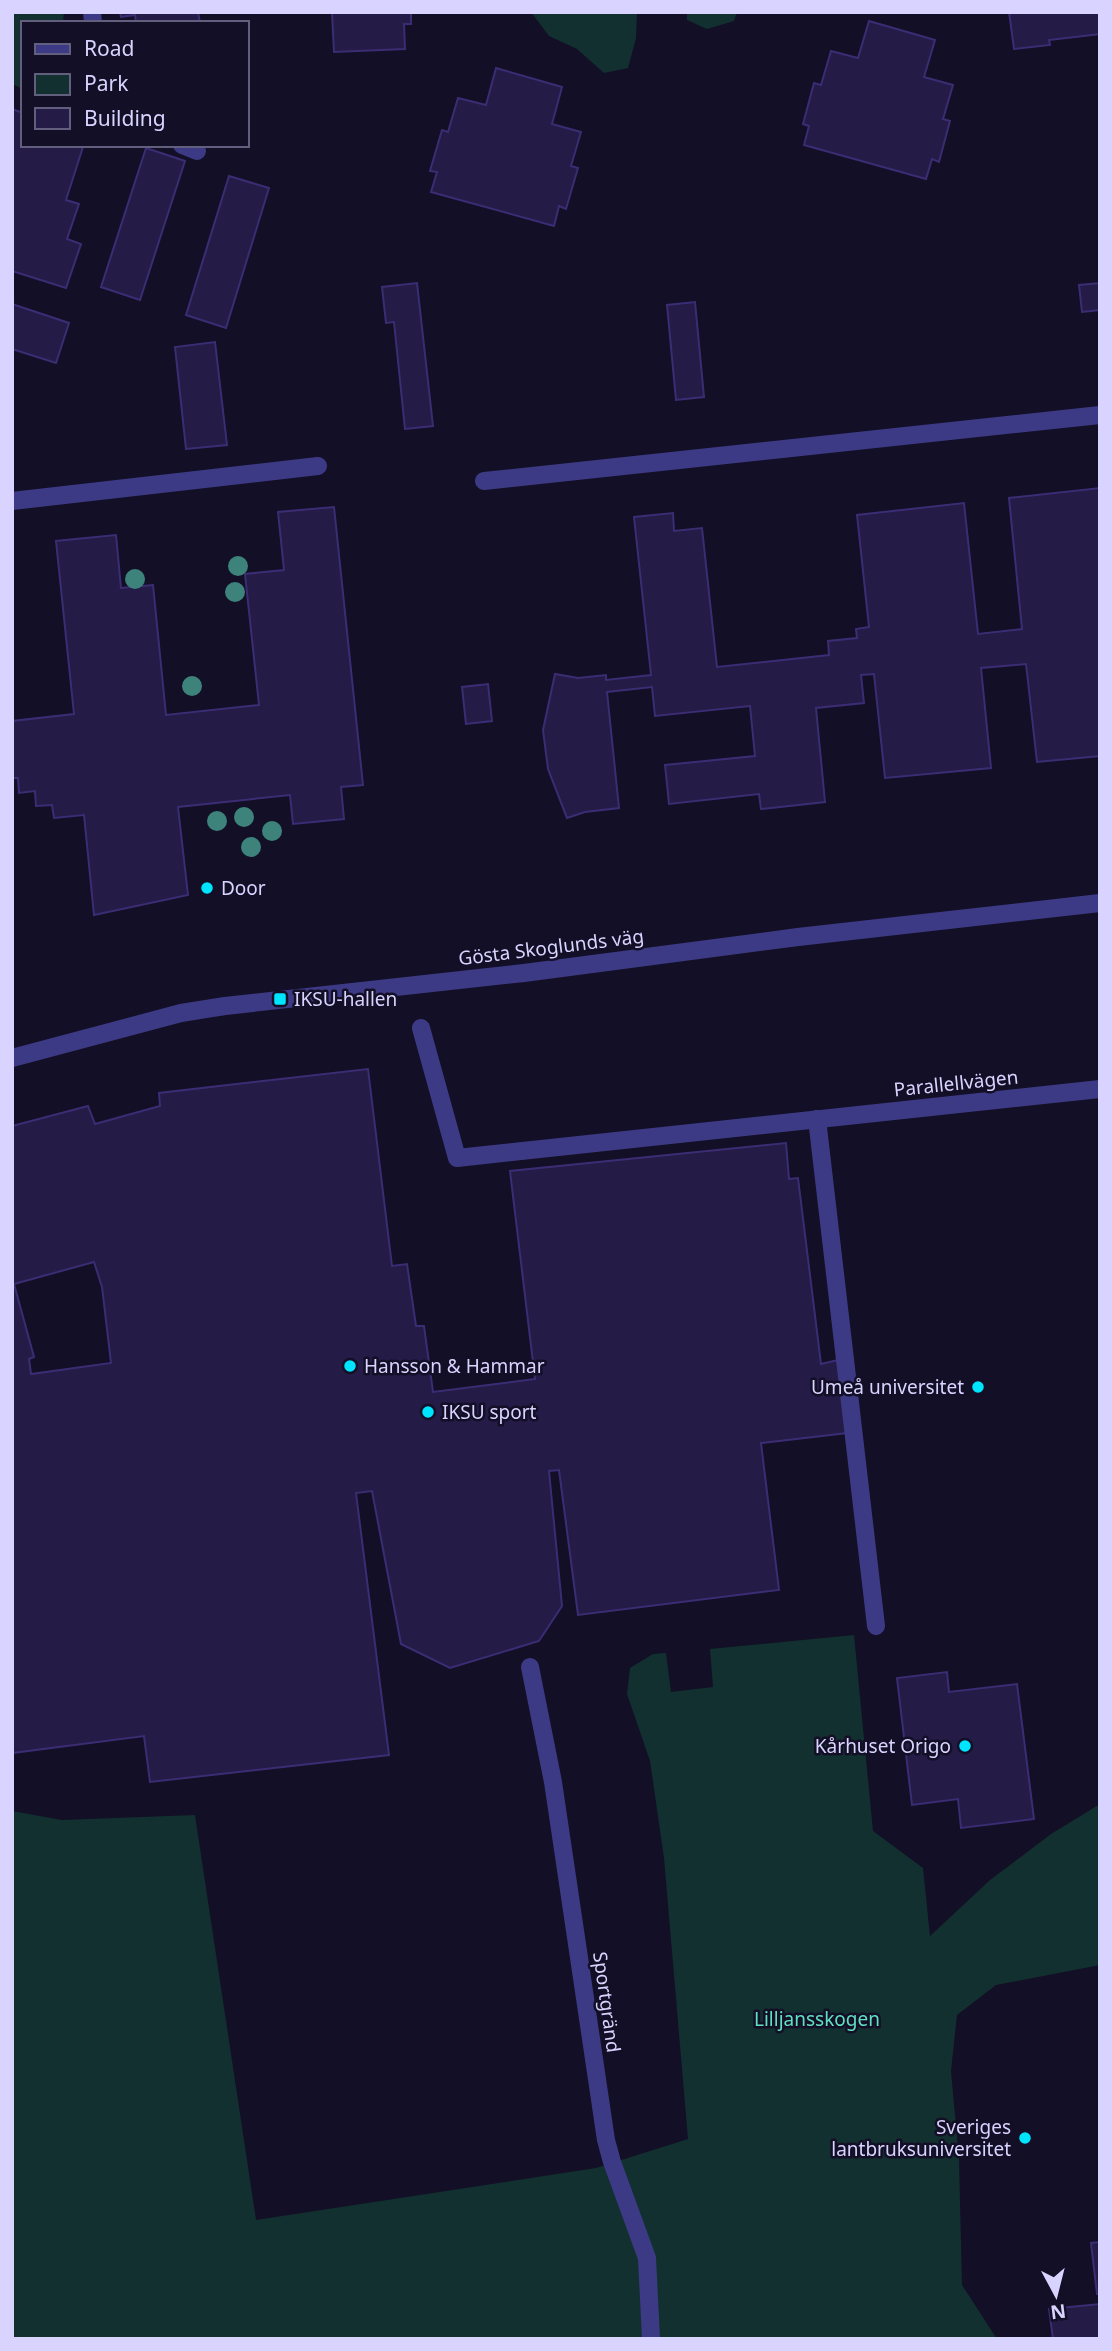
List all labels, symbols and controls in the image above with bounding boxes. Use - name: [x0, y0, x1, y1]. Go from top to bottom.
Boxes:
- legend: [21, 21, 248, 147]
- text: Road: [84, 34, 134, 62]
- text: Park: [84, 69, 129, 97]
- text: Building: [84, 104, 166, 132]
- place label: Door: [221, 875, 266, 901]
- marker: Door: [199, 880, 215, 896]
- street label: Gösta Skoglunds väg: [457, 923, 645, 971]
- place label: IKSU-hallen: [294, 986, 397, 1012]
- marker: IKSU-hallen: [272, 991, 288, 1007]
- street label: Parallellvägen: [892, 1064, 1020, 1102]
- place label: Hansson & Hammar: [364, 1353, 545, 1379]
- marker: Hansson & Hammar: [342, 1358, 358, 1374]
- place label: Umeå universitet: [811, 1374, 964, 1400]
- marker: Umeå universitet: [970, 1379, 986, 1395]
- place label: IKSU sport: [442, 1399, 537, 1425]
- marker: IKSU sport: [420, 1404, 436, 1420]
- place label: Kårhuset Origo: [815, 1733, 951, 1759]
- marker: Kårhuset Origo: [957, 1738, 973, 1754]
- street label: Sportgränd: [587, 1950, 627, 2054]
- park label: Lilljansskogen: [754, 2006, 880, 2032]
- place label: Sveriges lantbruksuniversitet: [831, 2114, 1011, 2162]
- marker: Sveriges lantbruksuniversitet: [1017, 2130, 1033, 2146]
- north arrow: [1021, 2260, 1091, 2330]
- text: N: [1049, 2298, 1067, 2326]

